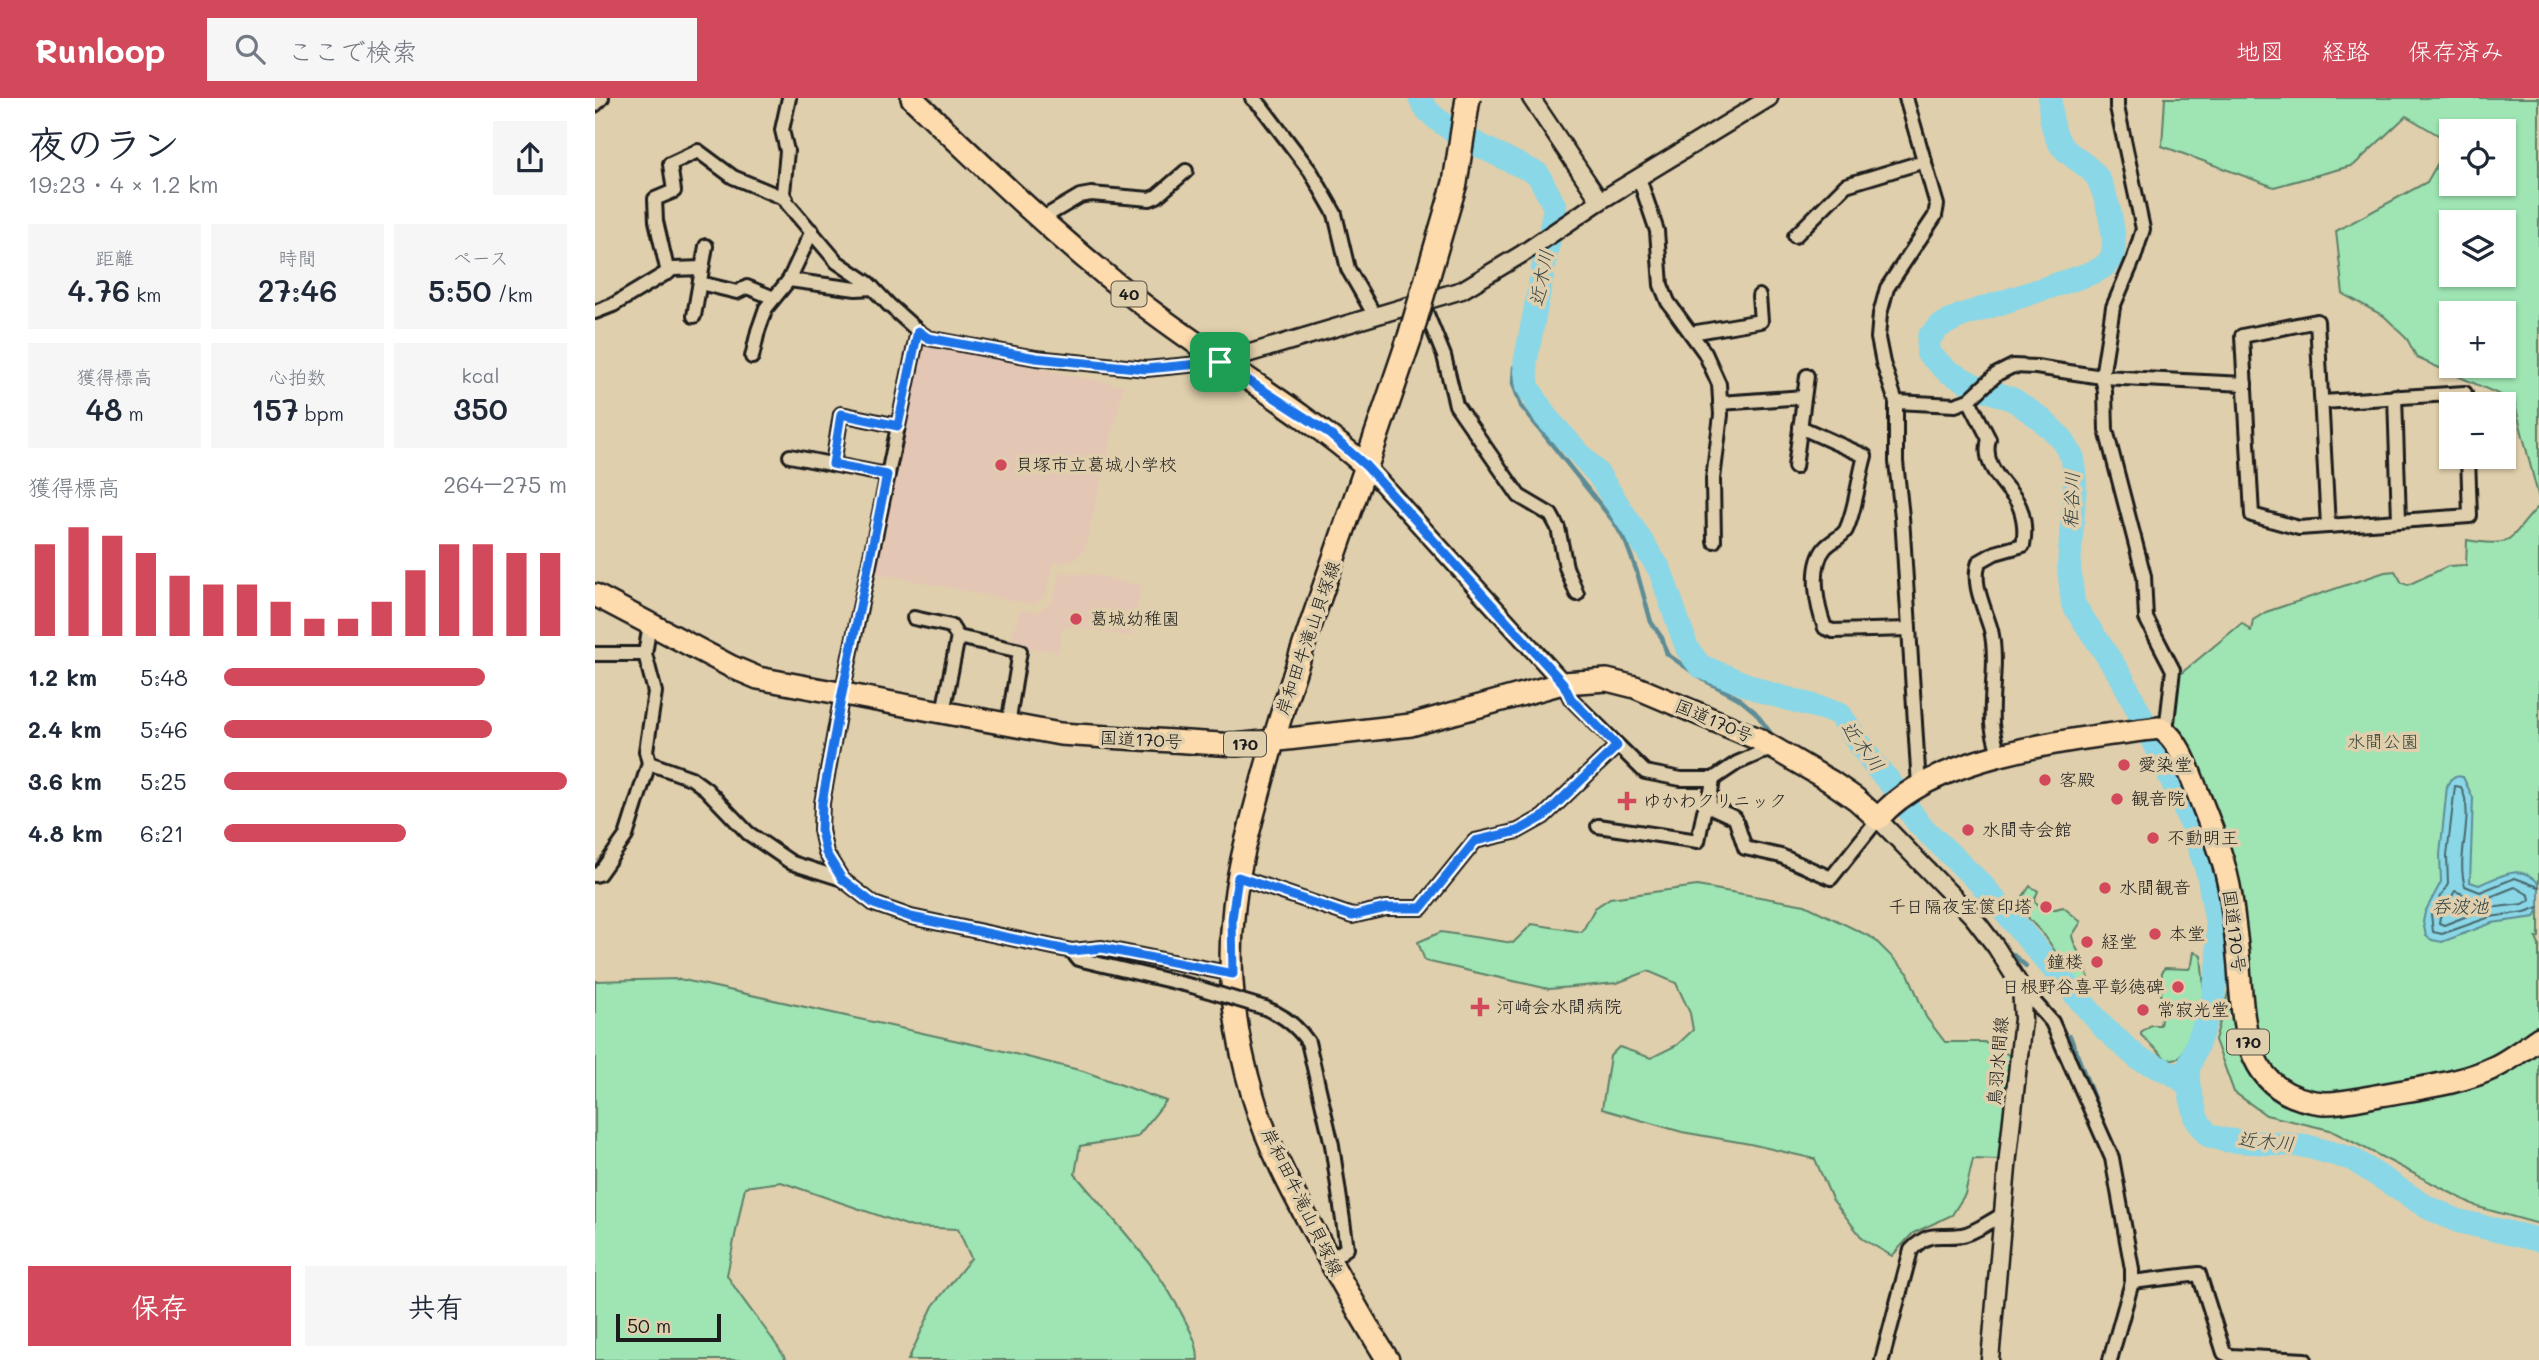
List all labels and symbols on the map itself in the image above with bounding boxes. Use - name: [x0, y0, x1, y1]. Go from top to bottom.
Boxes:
- water label: 近木川: [1523, 248, 1558, 308]
- road number: 40: [1111, 282, 1147, 306]
- pin: [1190, 332, 1250, 392]
- place label: 貝塚市立葛城小学校: [1015, 452, 1177, 476]
- marker: 貝塚市立葛城小学校: [993, 457, 1009, 473]
- water label: 秬谷川: [2057, 471, 2084, 529]
- street label: 岸和田牛滝山貝塚線: [1269, 557, 1345, 718]
- place label: 葛城幼稚園: [1090, 606, 1180, 630]
- marker: 葛城幼稚園: [1068, 611, 1084, 627]
- street label: 国道170号: [1671, 693, 1757, 747]
- water label: 近木川: [1837, 715, 1890, 776]
- street label: 国道170号: [1099, 725, 1183, 753]
- park label: 水間公園: [2347, 729, 2419, 753]
- road number: 170: [1224, 732, 1266, 757]
- place label: 愛染堂: [2138, 752, 2192, 776]
- marker: 愛染堂: [2116, 757, 2132, 773]
- place label: 客殿: [2059, 767, 2095, 791]
- marker: 客殿: [2037, 772, 2053, 788]
- place label: 観音院: [2131, 786, 2185, 810]
- place label: ゆかわクリニック: [1643, 788, 1787, 812]
- marker: ゆかわクリニック: [1617, 791, 1637, 811]
- marker: 観音院: [2109, 791, 2125, 807]
- place label: 水間寺会館: [1982, 817, 2072, 841]
- marker: 水間寺会館: [1960, 822, 1976, 838]
- place label: 不動明王: [2167, 825, 2239, 849]
- marker: 不動明王: [2145, 830, 2161, 846]
- place label: 水間観音: [2119, 875, 2191, 899]
- marker: 水間観音: [2097, 880, 2113, 896]
- street label: 国道170号: [2218, 888, 2252, 974]
- water label: 呑波池: [2431, 893, 2489, 918]
- place label: 千日隔夜宝篋印塔: [1888, 894, 2032, 918]
- marker: 千日隔夜宝篋印塔: [2038, 899, 2054, 915]
- place label: 本堂: [2169, 921, 2205, 945]
- marker: 本堂: [2147, 926, 2163, 942]
- place label: 経堂: [2101, 929, 2137, 953]
- marker: 経堂: [2079, 934, 2095, 950]
- place label: 鐘楼: [2047, 949, 2083, 973]
- marker: 鐘楼: [2089, 954, 2105, 970]
- place label: 日根野谷喜平彰徳碑: [2002, 974, 2164, 998]
- marker: 日根野谷喜平彰徳碑: [2170, 979, 2186, 995]
- place label: 河崎会水間病院: [1496, 994, 1622, 1018]
- marker: 河崎会水間病院: [1470, 997, 1490, 1017]
- place label: 常寂光堂: [2157, 997, 2229, 1021]
- marker: 常寂光堂: [2135, 1002, 2151, 1018]
- street label: 鳥羽水間線: [1981, 1015, 2013, 1107]
- road number: 170: [2227, 1030, 2269, 1054]
- street label: 岸和田牛滝山貝塚線: [1257, 1123, 1349, 1280]
- water label: 近木川: [2236, 1125, 2296, 1156]
- scale bar: [616, 1311, 721, 1343]

